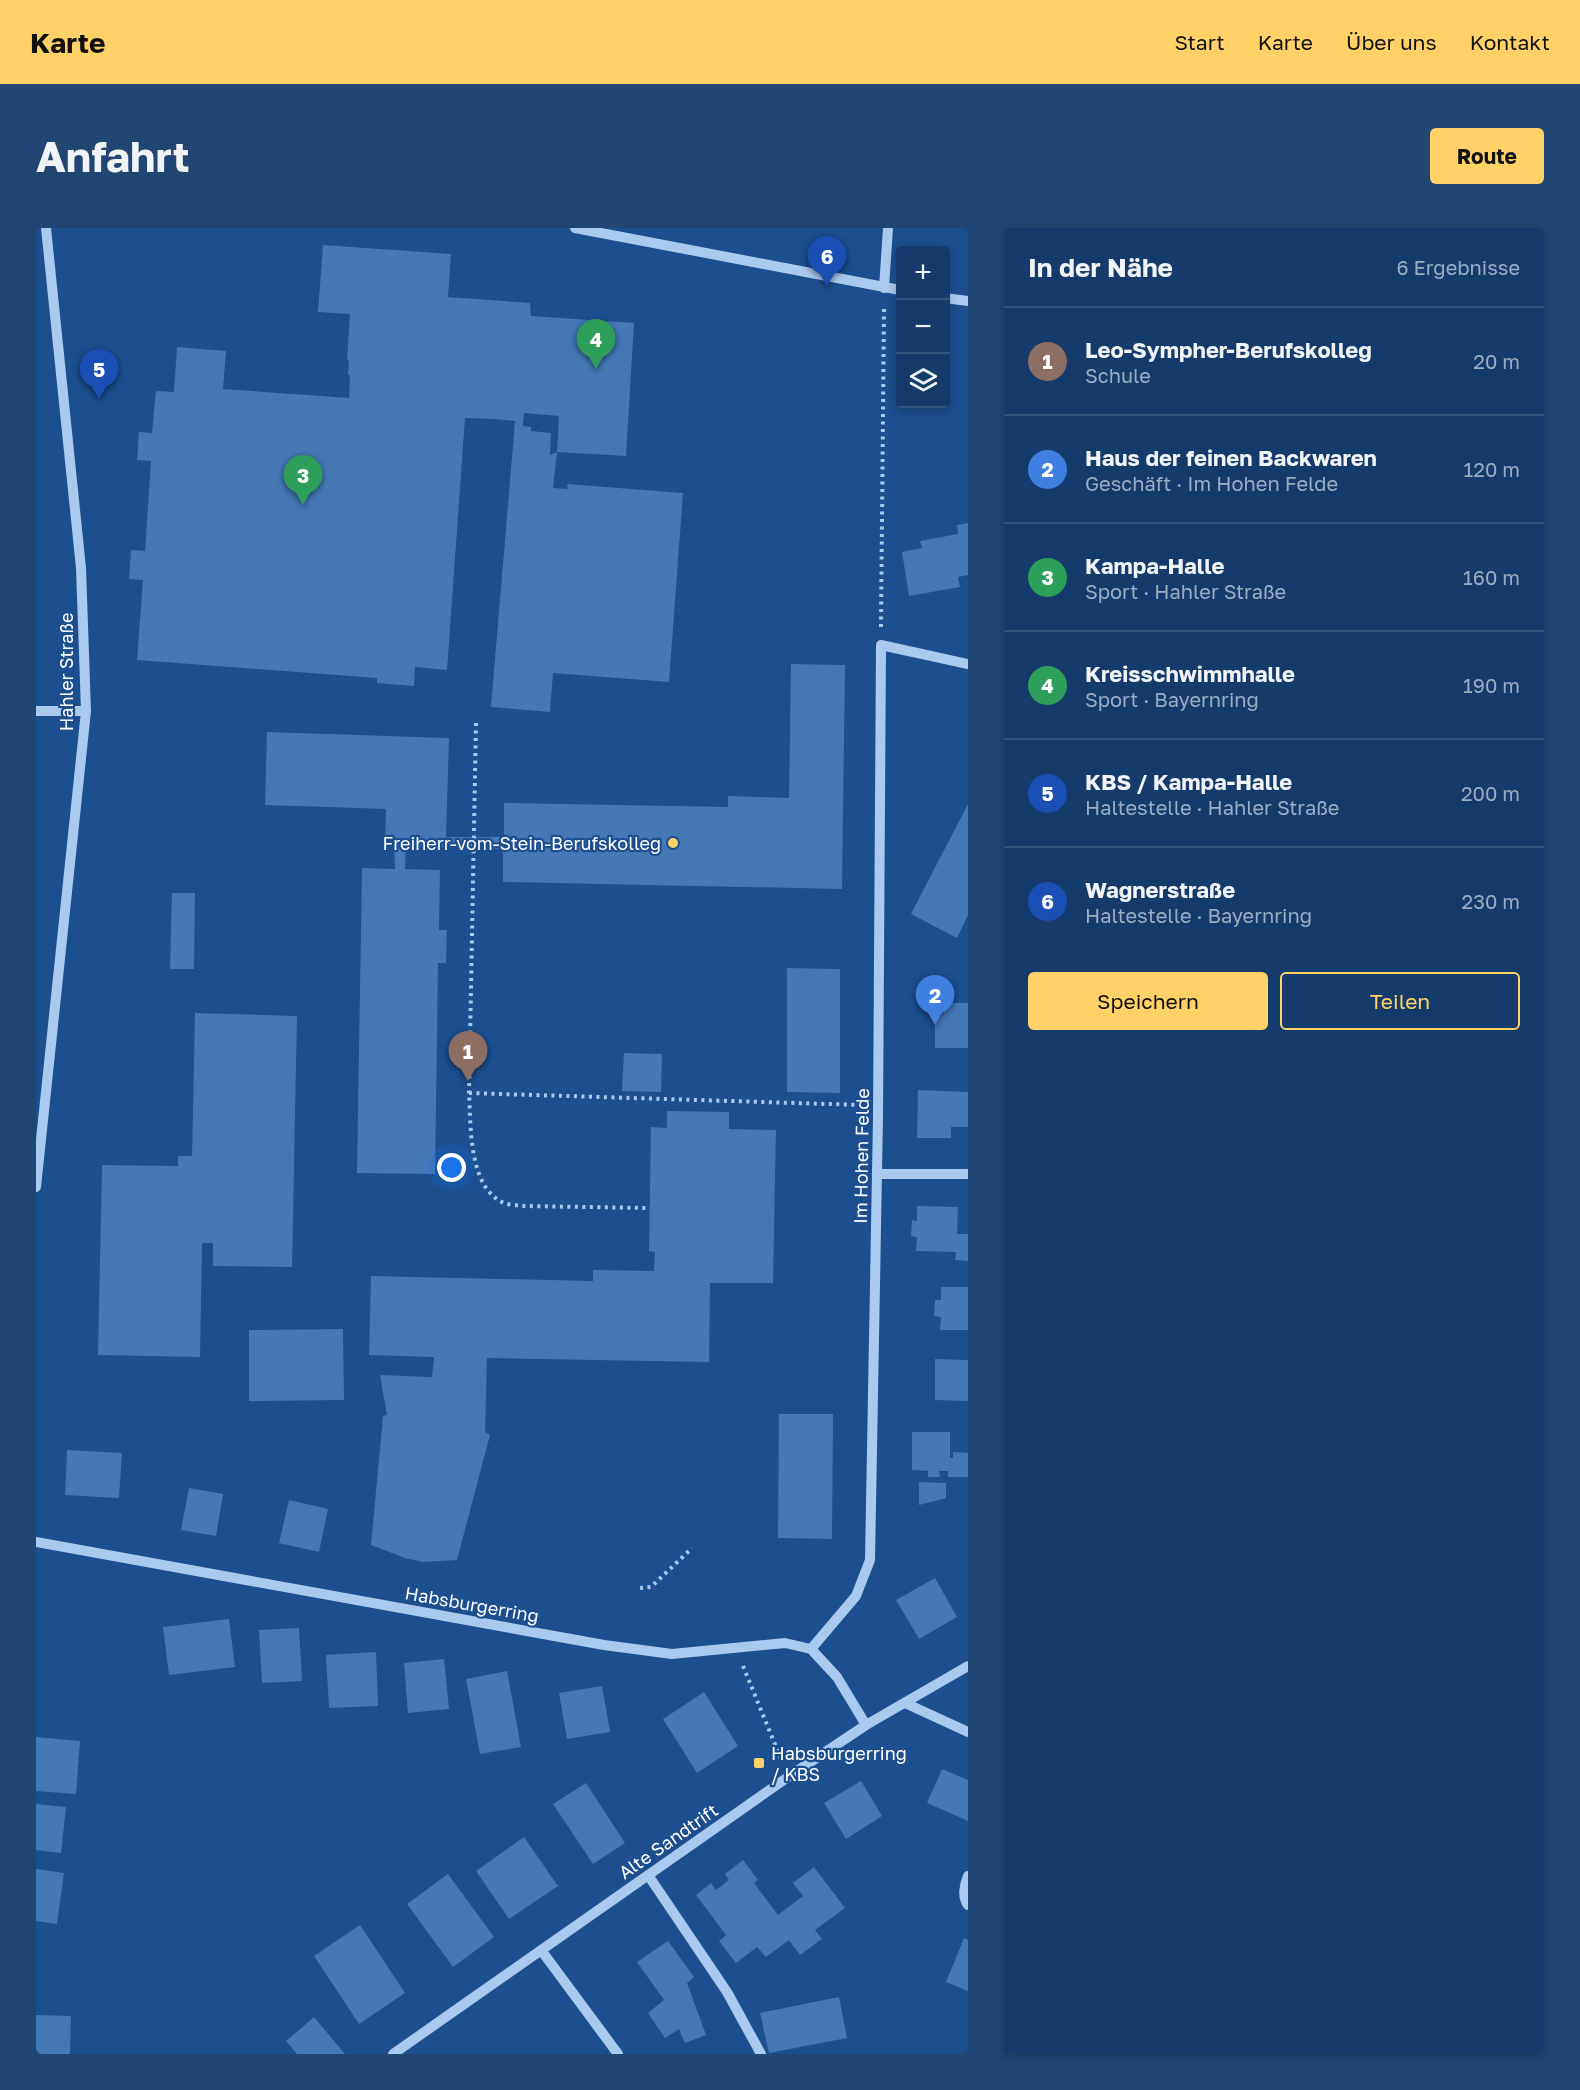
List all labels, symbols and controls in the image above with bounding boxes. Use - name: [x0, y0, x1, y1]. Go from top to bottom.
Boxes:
- text: Karte: [30, 26, 105, 59]
- text: Start: [1174, 29, 1225, 55]
- text: Karte: [1258, 29, 1313, 55]
- text: Über uns: [1346, 29, 1437, 55]
- text: Kontakt: [1470, 29, 1550, 55]
- button: Route: [1430, 128, 1544, 184]
- text: Anfahrt: [36, 131, 190, 181]
- pin: 6: [808, 236, 846, 286]
- map controls: [896, 246, 950, 408]
- button: +: [896, 246, 950, 300]
- text: In der Nähe: [1028, 252, 1173, 283]
- text: 6 Ergebnisse: [1396, 255, 1520, 279]
- button: −: [896, 300, 950, 354]
- pin: 4: [576, 320, 616, 369]
- text: Leo-Sympher-Berufskolleg: [1085, 336, 1372, 363]
- text: 1: [1042, 349, 1053, 373]
- text: 20 m: [1473, 349, 1520, 373]
- pin: 5: [80, 350, 118, 399]
- button: layers: [896, 354, 950, 408]
- text: Schule: [1085, 363, 1151, 387]
- text: Haus der feinen Backwaren: [1085, 444, 1377, 471]
- pin: 3: [284, 456, 322, 505]
- text: 2: [1041, 457, 1054, 481]
- text: 120 m: [1464, 457, 1520, 481]
- text: Geschäft · Im Hohen Felde: [1085, 471, 1338, 495]
- text: Kampa-Halle: [1085, 552, 1224, 579]
- text: 3: [1041, 565, 1054, 589]
- text: 160 m: [1463, 565, 1520, 589]
- text: Sport · Hahler Straße: [1085, 579, 1286, 603]
- street label: Hahler Straße: [55, 613, 77, 731]
- text: Kreisschwimmhalle: [1085, 660, 1295, 687]
- text: 4: [1041, 673, 1054, 697]
- text: 190 m: [1463, 673, 1520, 697]
- text: Sport · Bayernring: [1085, 687, 1259, 711]
- text: KBS / Kampa-Halle: [1085, 768, 1292, 795]
- text: 5: [1041, 781, 1054, 805]
- text: 200 m: [1461, 781, 1520, 805]
- text: Haltestelle · Hahler Straße: [1085, 795, 1339, 819]
- place label: Freiherr-vom-Stein-Berufskolleg: [382, 832, 661, 854]
- marker: Freiherr-vom-Stein-Berufskolleg: [666, 836, 680, 850]
- text: Wagnerstraße: [1085, 876, 1235, 903]
- text: 6: [1041, 889, 1054, 913]
- text: 230 m: [1462, 889, 1520, 913]
- text: Haltestelle · Bayernring: [1085, 903, 1312, 927]
- button: Speichern: [1028, 972, 1268, 1030]
- button: Teilen: [1280, 972, 1520, 1030]
- pin: 2: [916, 976, 954, 1025]
- pin: 1: [448, 1032, 488, 1081]
- street label: Im Hohen Felde: [849, 1088, 873, 1224]
- your location: [437, 1153, 466, 1182]
- street label: Habsburgerring: [403, 1581, 541, 1627]
- place label: Habsburgerring / KBS: [771, 1742, 907, 1785]
- marker: Habsburgerring / KBS: [752, 1756, 766, 1770]
- street label: Alte Sandtrift: [614, 1799, 722, 1883]

